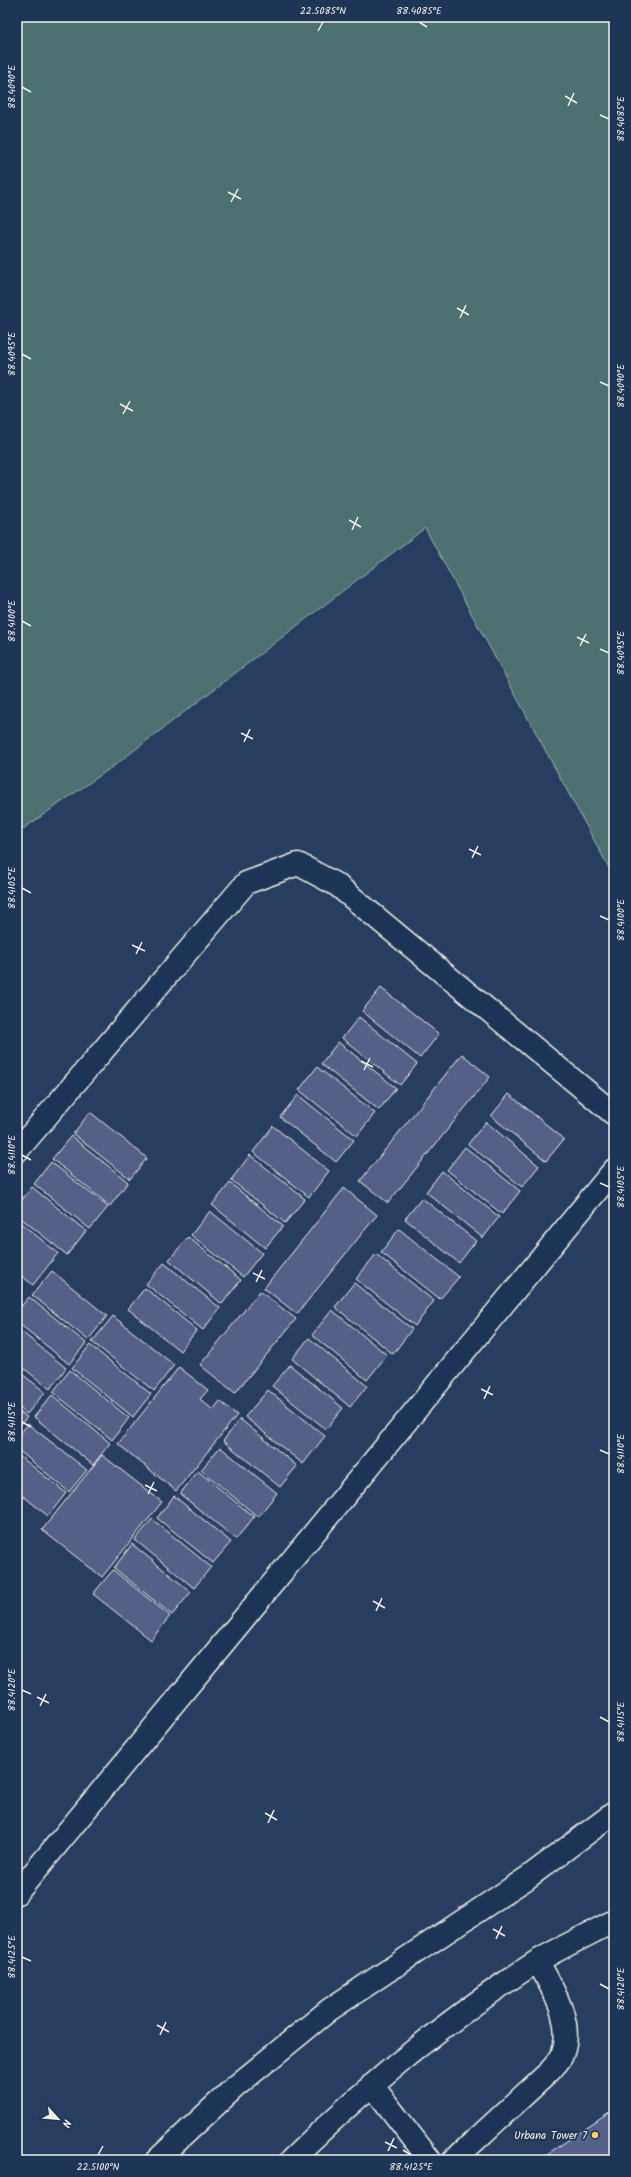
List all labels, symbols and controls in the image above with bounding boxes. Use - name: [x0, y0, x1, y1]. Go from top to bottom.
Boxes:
- text: 22.5085°N: [300, 3, 346, 19]
- text: 88.4085°E: [396, 3, 443, 19]
- text: 88.4090°E: [4, 64, 20, 109]
- text: 88.4085°E: [613, 95, 629, 142]
- text: 88.4095°E: [4, 331, 20, 376]
- text: 88.4090°E: [613, 363, 629, 408]
- text: 88.4100°E: [4, 599, 20, 642]
- text: 88.4095°E: [613, 630, 629, 675]
- text: 88.4105°E: [4, 866, 20, 909]
- text: 88.4100°E: [613, 898, 629, 941]
- text: 88.4110°E: [4, 1134, 20, 1175]
- text: 88.4105°E: [613, 1165, 629, 1208]
- text: 88.4115°E: [4, 1400, 20, 1442]
- text: 88.4110°E: [613, 1433, 629, 1474]
- text: 88.4120°E: [4, 1667, 20, 1712]
- text: 88.4115°E: [613, 1700, 629, 1742]
- text: 88.4125°E: [4, 1934, 20, 1979]
- text: 88.4120°E: [613, 1966, 629, 2011]
- north arrow: [38, 2099, 78, 2139]
- text: N: [56, 2116, 76, 2130]
- place label: Urbana Tower 7: [514, 2127, 588, 2145]
- marker: Urbana Tower 7: [590, 2130, 600, 2140]
- text: 22.5100°N: [77, 2159, 120, 2175]
- text: 88.4125°E: [389, 2159, 434, 2175]

